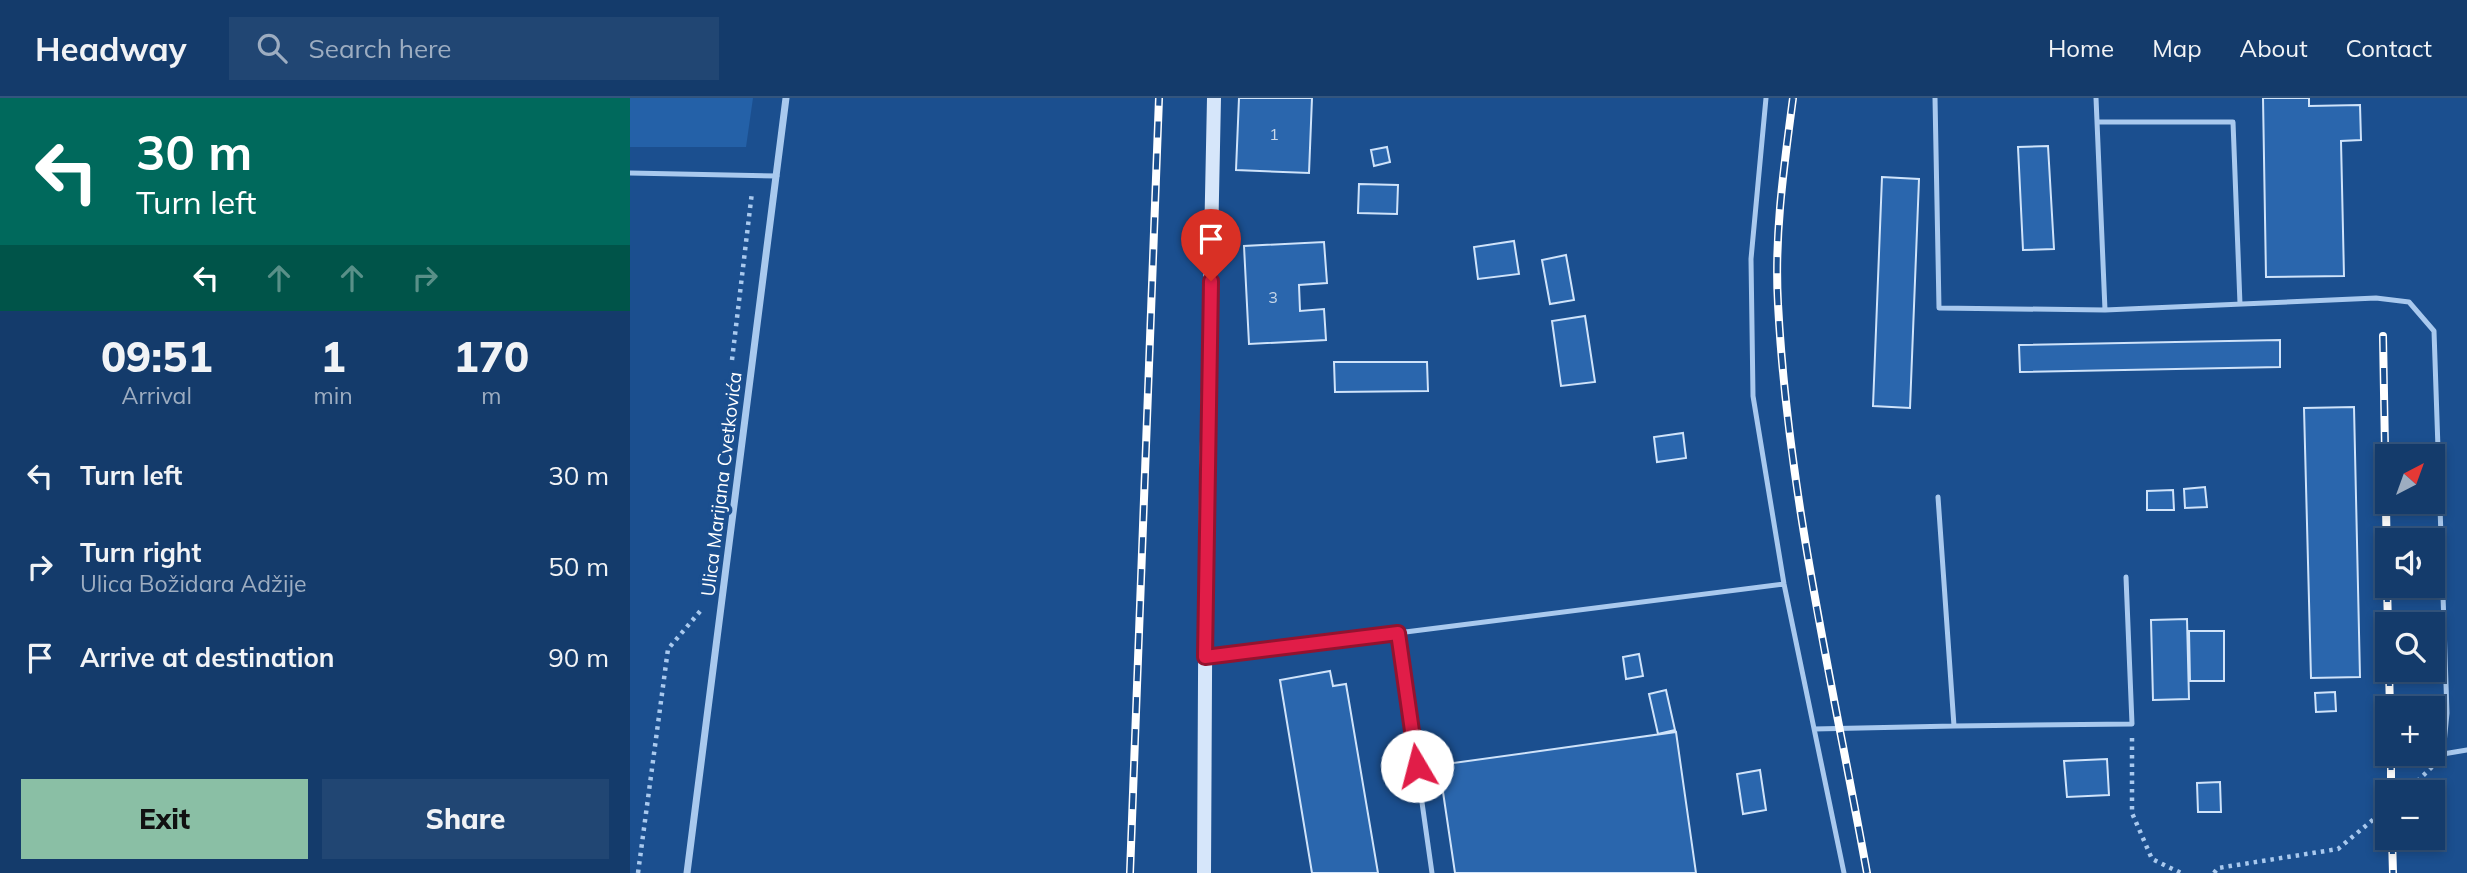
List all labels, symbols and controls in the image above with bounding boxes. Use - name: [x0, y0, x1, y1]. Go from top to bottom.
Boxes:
- search box: [229, 17, 719, 80]
- text: Headway: [35, 28, 187, 69]
- icon: search: [253, 29, 291, 67]
- text: Search here: [309, 32, 451, 65]
- text: Home: [2048, 33, 2114, 63]
- text: Map: [2152, 33, 2202, 63]
- text: About: [2240, 33, 2308, 63]
- text: Contact: [2346, 33, 2432, 63]
- text: 30 m: [136, 121, 252, 182]
- house number: 1: [1269, 124, 1279, 144]
- icon: left: [21, 126, 112, 217]
- text: Turn left: [136, 182, 256, 222]
- pin: [1181, 209, 1241, 281]
- icon: arrive: [1192, 220, 1230, 258]
- icon: left: [187, 259, 225, 297]
- icon: ahead: [260, 259, 298, 297]
- icon: ahead: [333, 259, 371, 297]
- icon: right: [406, 259, 444, 297]
- house number: 3: [1268, 287, 1278, 307]
- text: 09:51: [101, 330, 213, 383]
- text: 1: [320, 330, 346, 383]
- text: 170: [454, 330, 529, 383]
- street label: Ulica Marijana Cvetkovića: [695, 370, 747, 598]
- text: Arrival: [122, 381, 192, 410]
- text: min: [313, 381, 353, 410]
- text: m: [481, 381, 501, 410]
- north arrow: [2375, 444, 2445, 514]
- map controls: [2375, 444, 2445, 850]
- icon: left: [21, 457, 59, 495]
- text: Turn left: [80, 459, 182, 492]
- text: 30 m: [548, 459, 609, 492]
- button: sound: [2375, 528, 2445, 598]
- text: Turn right: [80, 536, 201, 569]
- icon: right: [21, 548, 59, 586]
- text: 50 m: [548, 550, 609, 583]
- text: Ulica Božidara Adžije: [80, 569, 307, 598]
- button: search: [2375, 612, 2445, 682]
- icon: arrive: [21, 639, 59, 677]
- text: Arrive at destination: [80, 641, 335, 674]
- text: 90 m: [548, 641, 609, 674]
- button: +: [2375, 696, 2445, 766]
- position arrow: [1380, 729, 1454, 803]
- button: Exit: [21, 779, 308, 859]
- button: Share: [322, 779, 609, 859]
- button: −: [2375, 780, 2445, 850]

